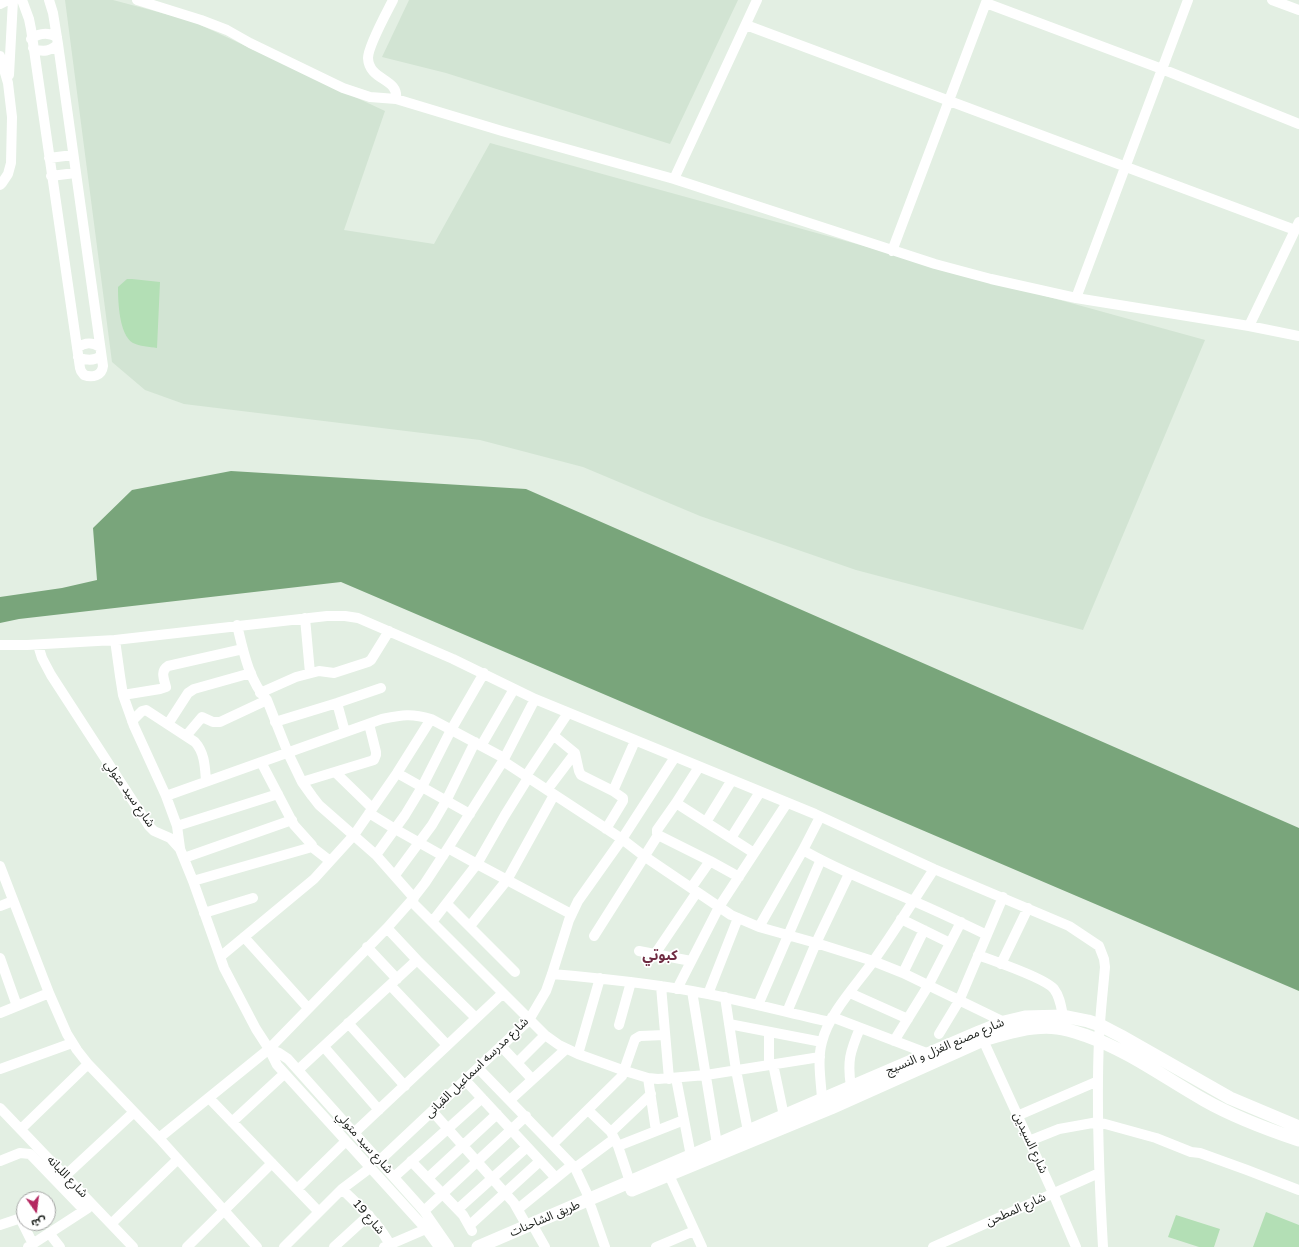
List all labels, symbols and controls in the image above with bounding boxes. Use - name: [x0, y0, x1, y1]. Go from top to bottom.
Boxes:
- street label: شارع سيد متولي: [101, 758, 157, 830]
- district label: كبوتي: [642, 948, 678, 964]
- street label: شارع مدرسه اسماعيل القبانى: [422, 1015, 532, 1121]
- street label: شارع مصنع الغزل و النسيج: [884, 1016, 1006, 1078]
- street label: شارع سيد متولي: [332, 1109, 396, 1177]
- street label: شارع السيدين: [1010, 1110, 1050, 1176]
- street label: شارع اللبانه: [43, 1153, 91, 1201]
- street label: شارع المطحن: [984, 1190, 1048, 1230]
- north arrow: [16, 1191, 56, 1231]
- street label: شارع 19: [349, 1197, 387, 1237]
- street label: طريق الشاحنات: [508, 1198, 582, 1240]
- text: ش: [30, 1214, 48, 1230]

